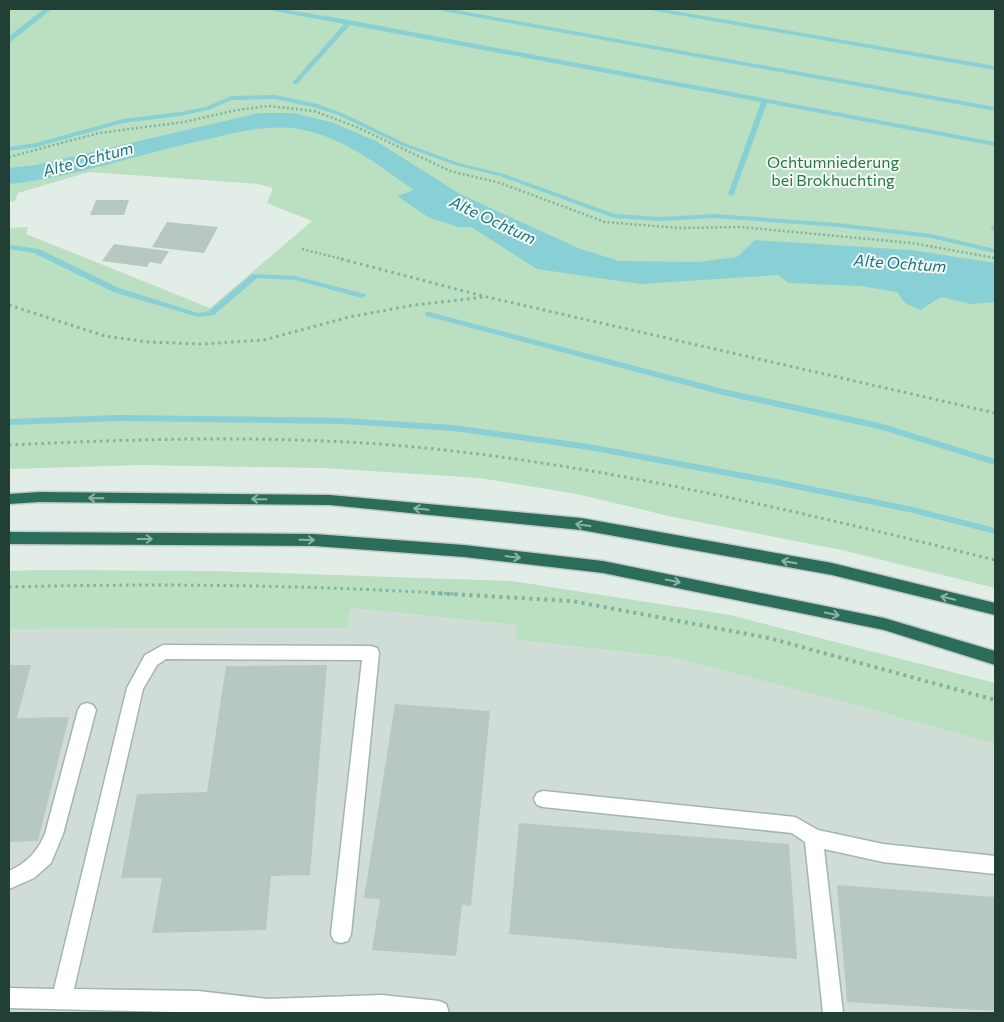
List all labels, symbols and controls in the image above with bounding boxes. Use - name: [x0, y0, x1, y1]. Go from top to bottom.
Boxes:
- water label: Alte Ochtum: [40, 137, 135, 180]
- park label: Ochtumniederung bei Brokhuchting: [767, 152, 899, 189]
- water label: Alte Ochtum: [446, 191, 539, 248]
- water label: Alte Ochtum: [852, 250, 947, 275]
- one-way arrow: [89, 493, 105, 502]
- one-way arrow: [251, 494, 268, 504]
- one-way arrow: [413, 504, 429, 513]
- one-way arrow: [575, 519, 591, 529]
- one-way arrow: [136, 534, 153, 544]
- one-way arrow: [299, 535, 315, 545]
- one-way arrow: [504, 552, 520, 562]
- one-way arrow: [782, 556, 798, 566]
- one-way arrow: [665, 577, 681, 587]
- one-way arrow: [940, 593, 956, 602]
- one-way arrow: [824, 609, 840, 619]

